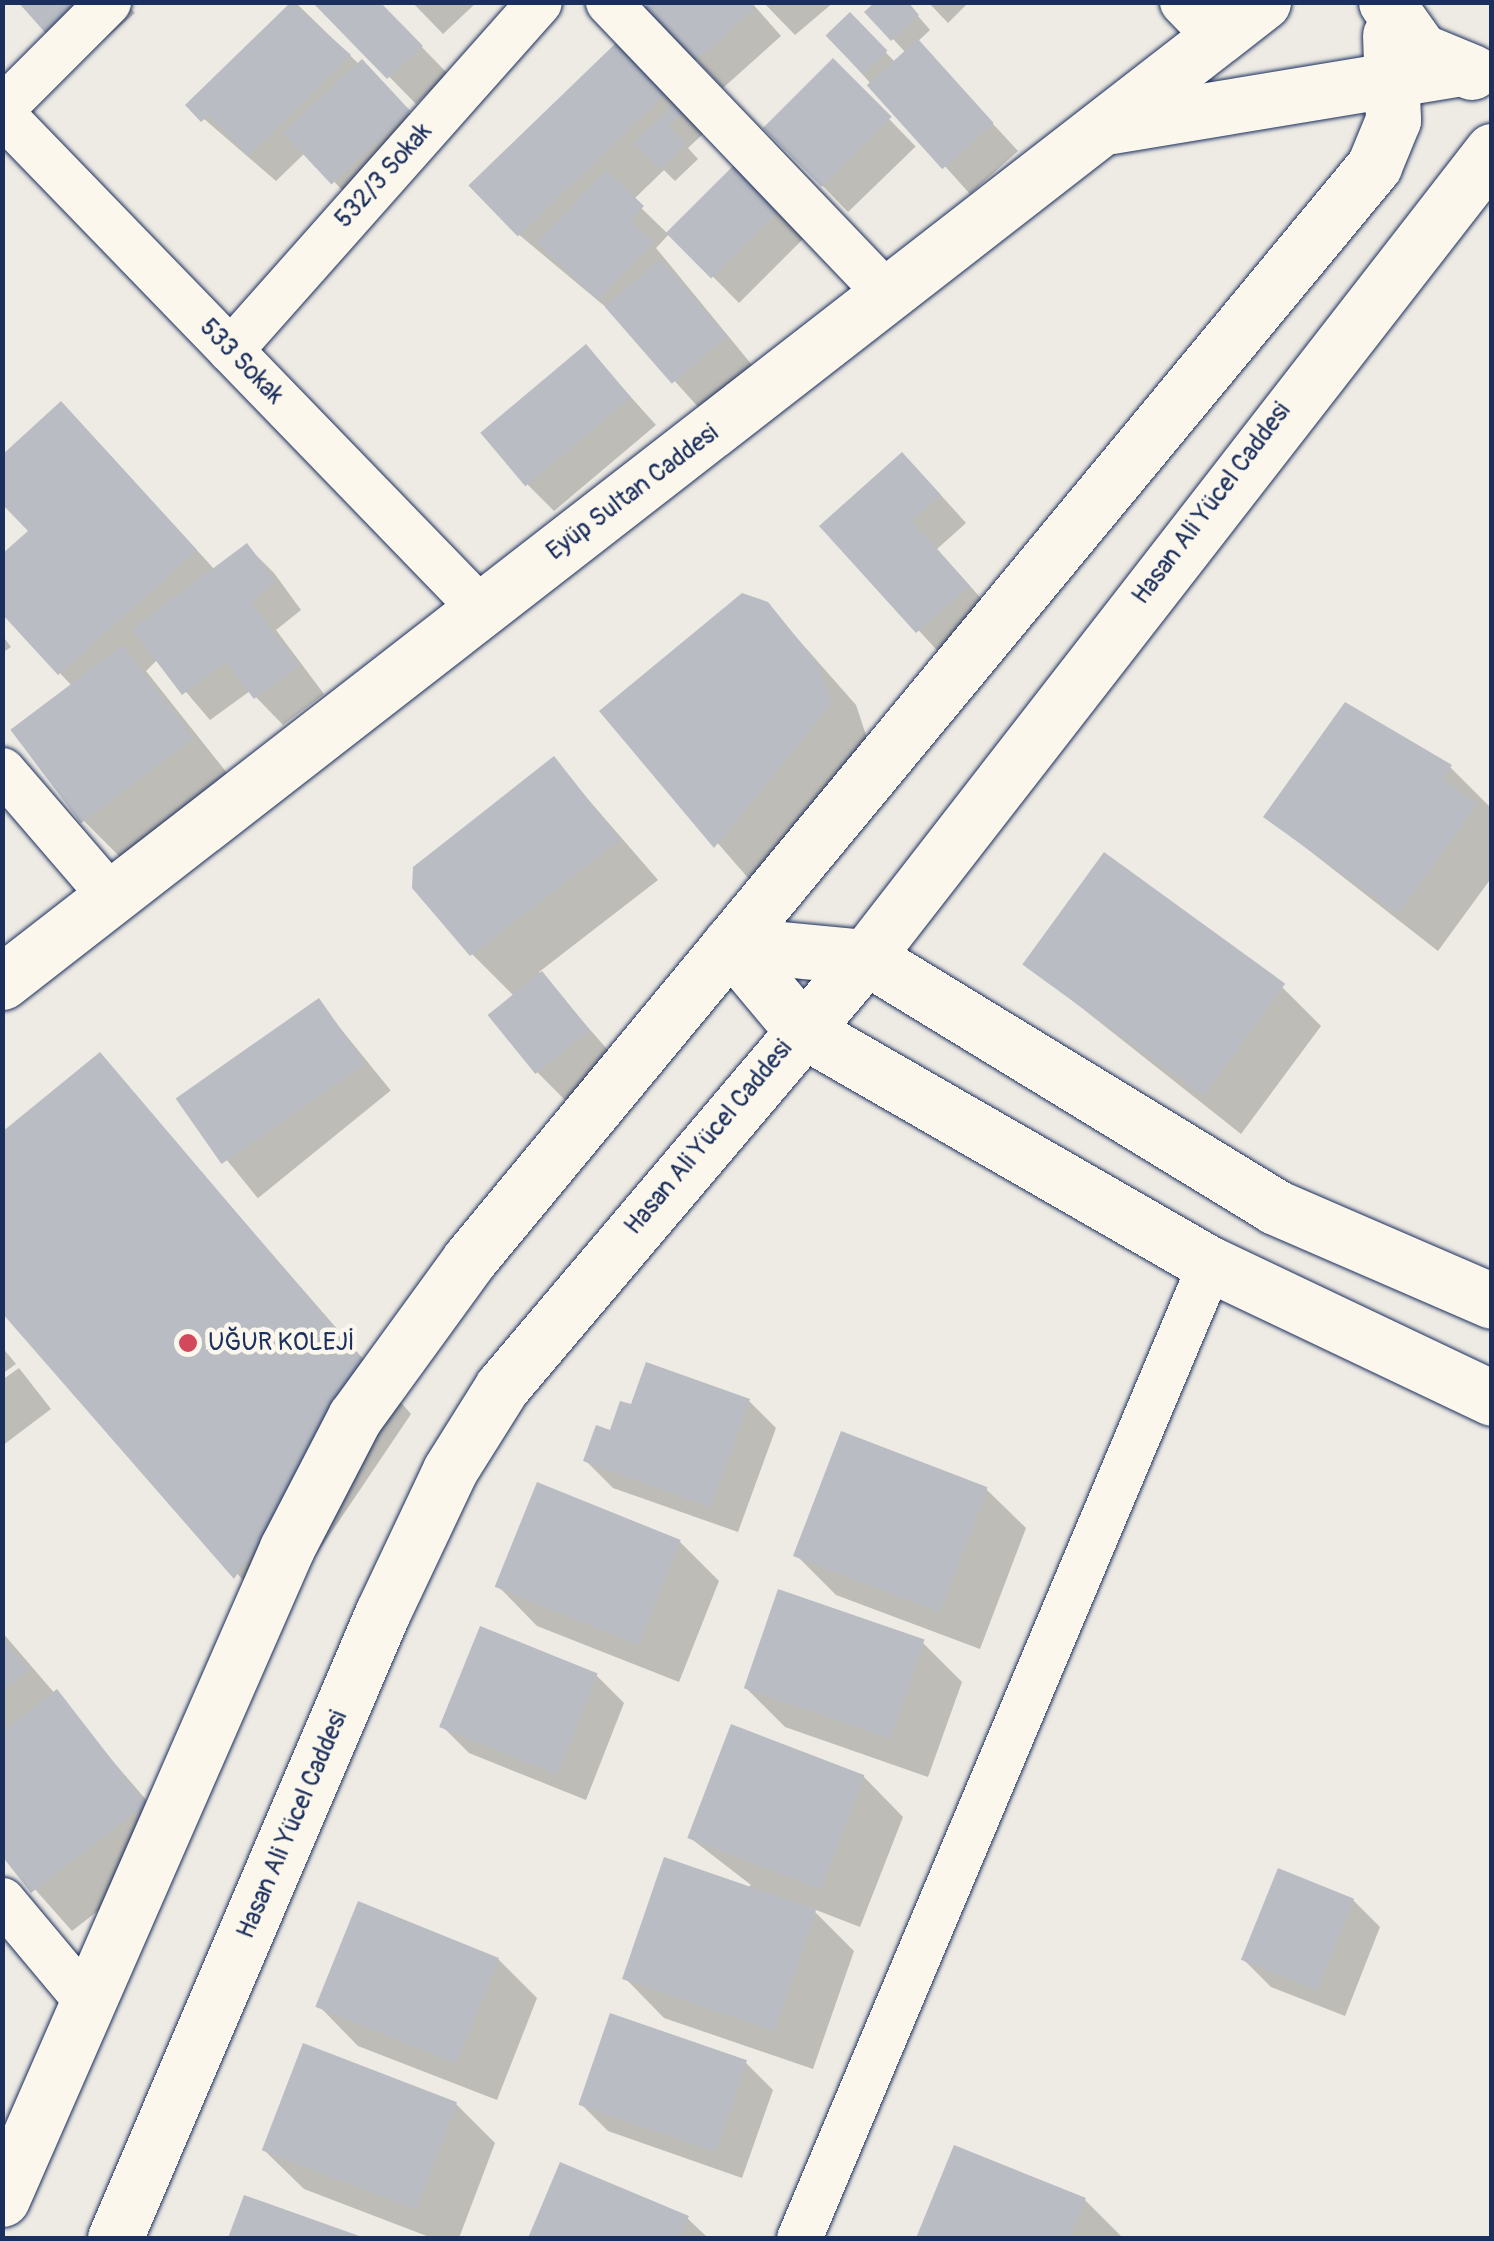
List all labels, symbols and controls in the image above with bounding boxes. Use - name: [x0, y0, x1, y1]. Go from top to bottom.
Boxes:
- street label: 532/3 Sokak: [329, 118, 439, 234]
- street label: 533 Sokak: [193, 313, 289, 411]
- street label: Hasan Ali Yücel Caddesi: [1126, 397, 1298, 611]
- street label: Eyüp Sultan Caddesi: [541, 419, 725, 567]
- street label: Hasan Ali Yücel Caddesi: [619, 1035, 799, 1241]
- place label: UĞUR KOLEJİ: [208, 1328, 355, 1358]
- marker: UĞUR KOLEJİ: [177, 1332, 199, 1354]
- street label: Hasan Ali Yücel Caddesi: [231, 1706, 355, 1944]

